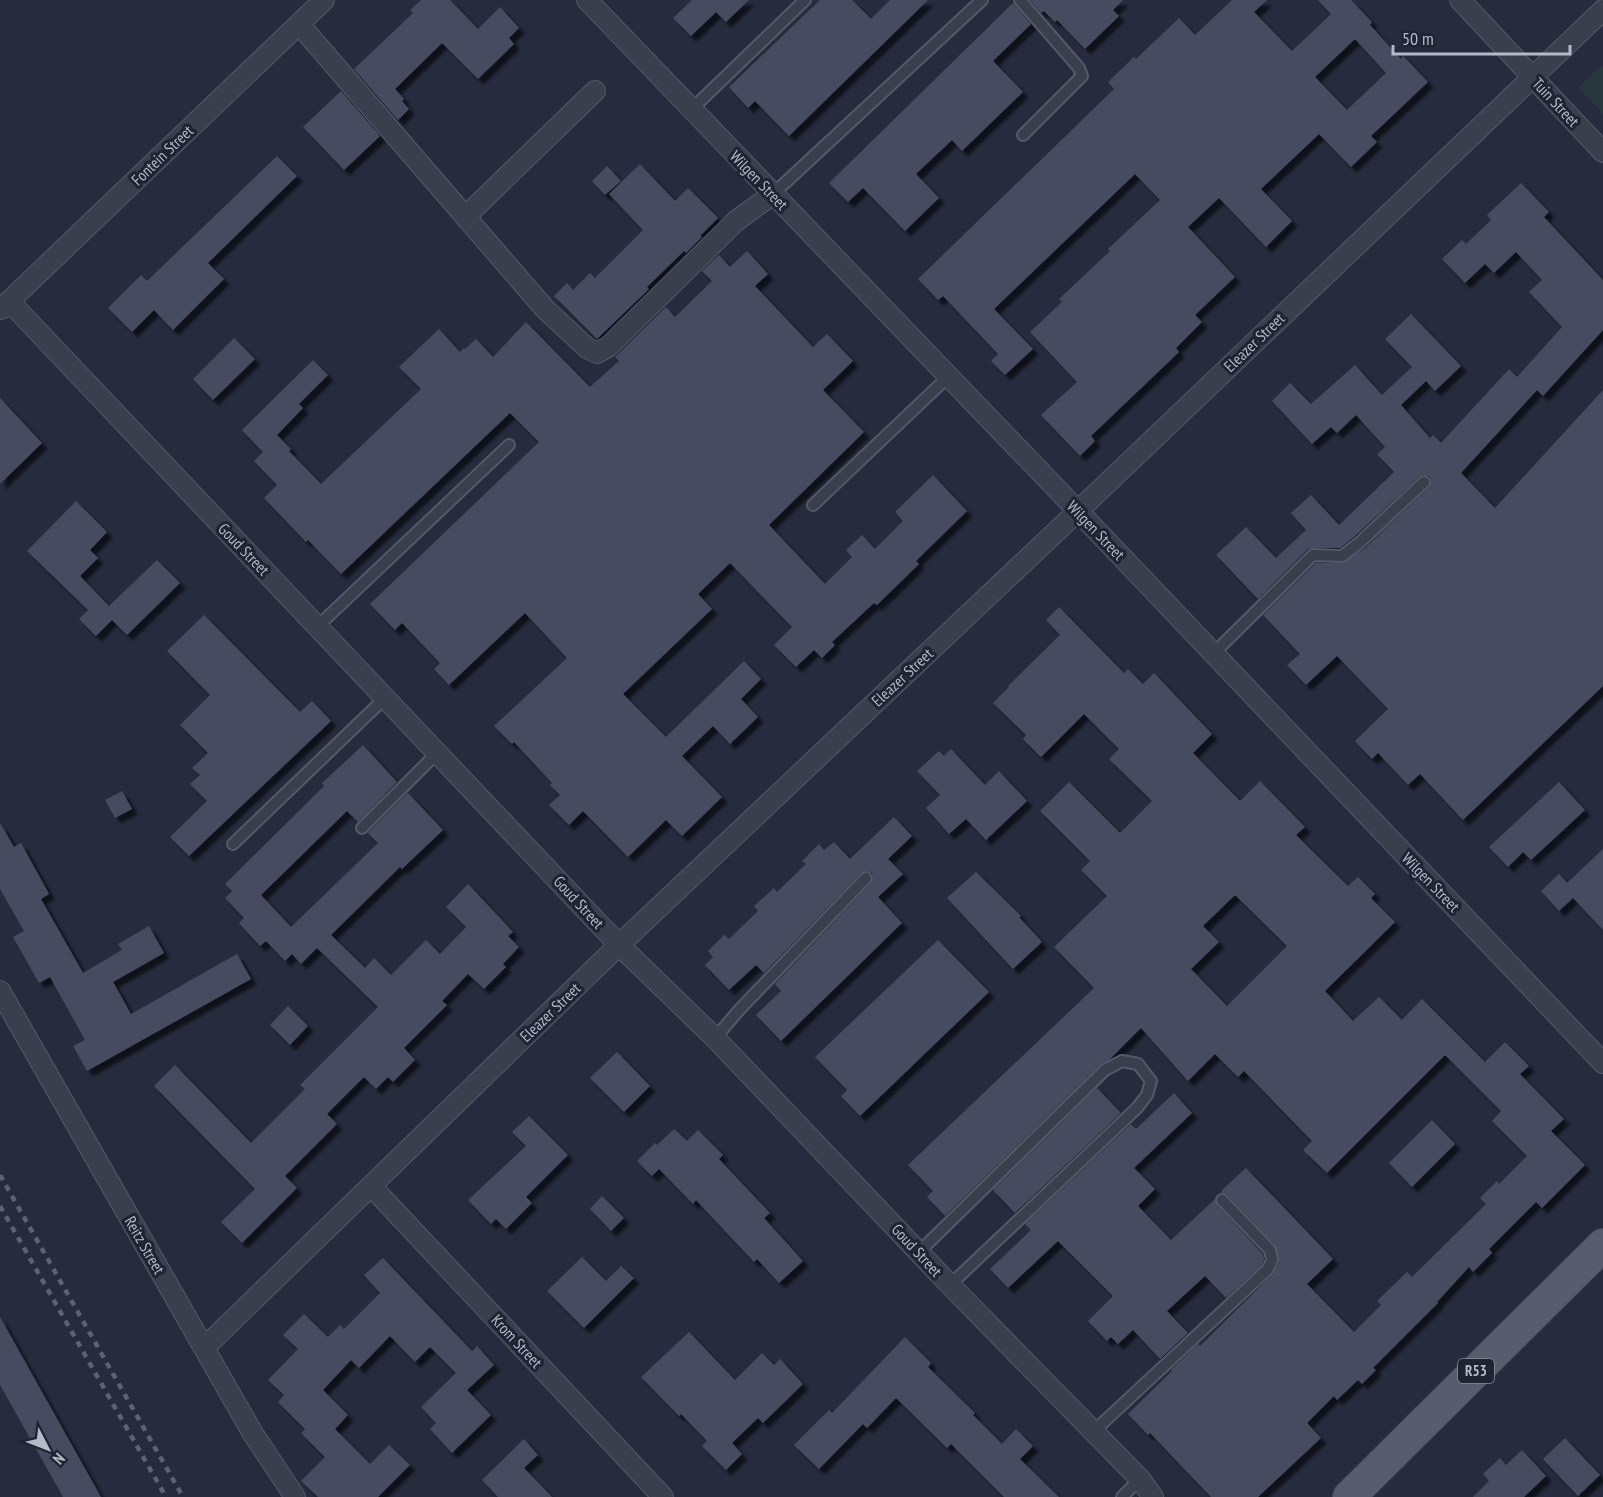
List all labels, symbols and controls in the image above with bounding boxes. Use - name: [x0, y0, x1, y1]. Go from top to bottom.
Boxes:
- scale bar: [1393, 18, 1570, 56]
- text: 50 m: [1402, 27, 1434, 50]
- street label: Tuin Street: [1528, 73, 1584, 131]
- street label: Fontein Street: [127, 120, 198, 189]
- street label: Wilgen Street: [726, 146, 793, 214]
- street label: Eleazer Street: [1219, 308, 1289, 376]
- street label: Wilgen Street: [1063, 496, 1130, 564]
- street label: Goud Street: [214, 519, 274, 580]
- street label: Eleazer Street: [867, 643, 937, 710]
- street label: Wilgen Street: [1398, 848, 1465, 916]
- street label: Goud Street: [549, 871, 609, 933]
- street label: Eleazer Street: [515, 978, 585, 1046]
- street label: Reitz Street: [120, 1213, 170, 1278]
- street label: Goud Street: [887, 1219, 947, 1281]
- street label: Krom Street: [487, 1310, 547, 1372]
- road number: R53: [1458, 1359, 1494, 1383]
- north arrow: [18, 1419, 78, 1479]
- text: N: [49, 1449, 69, 1469]

